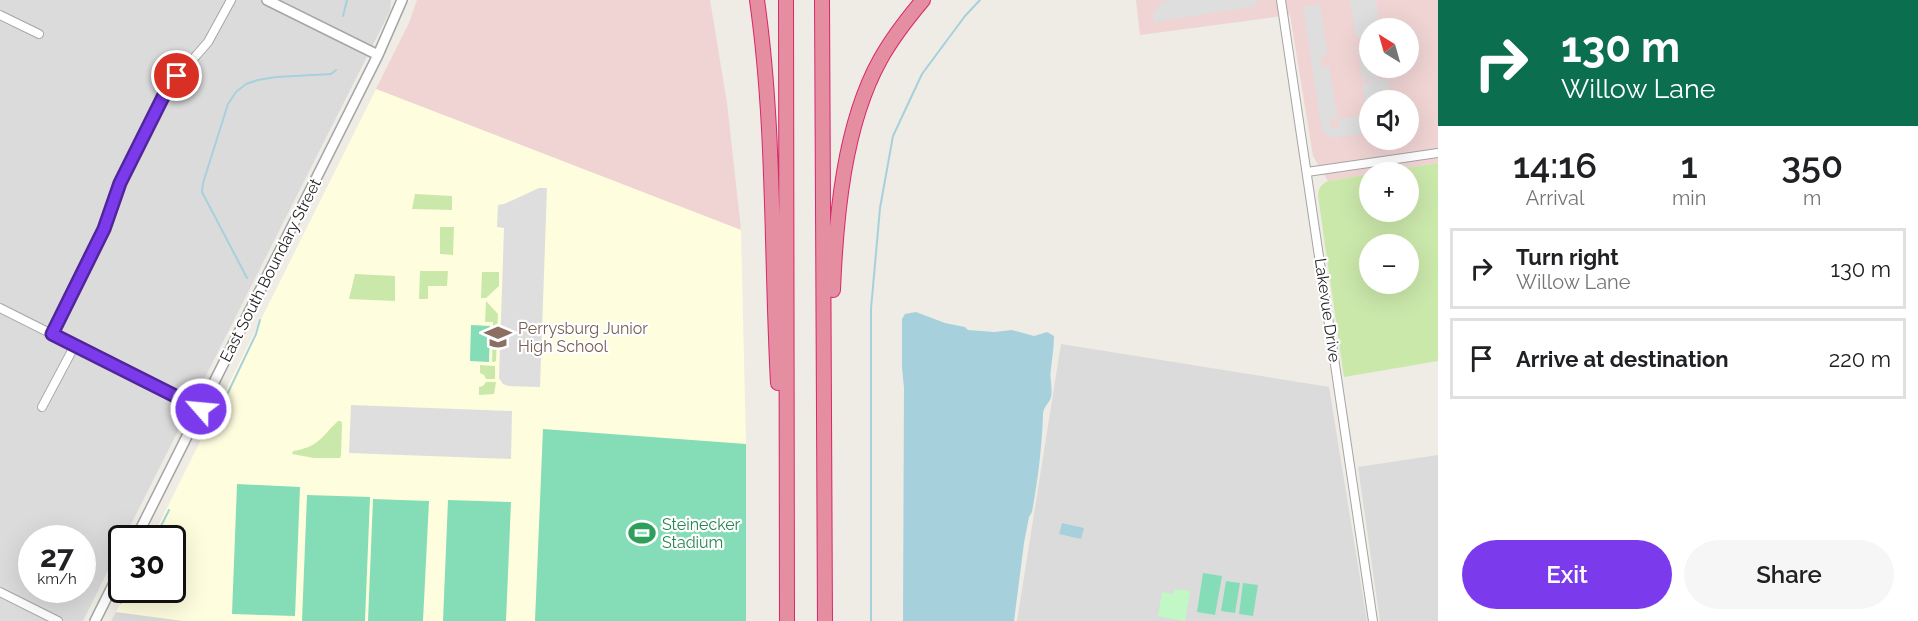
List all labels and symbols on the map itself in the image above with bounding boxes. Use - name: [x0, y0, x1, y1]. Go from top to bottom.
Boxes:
- north arrow: [1359, 18, 1419, 78]
- pin: [151, 50, 202, 101]
- street label: East South Boundary Street: [216, 175, 325, 365]
- street label: Lakevue Drive: [1311, 257, 1344, 363]
- place label: Perrysburg Junior High School: [518, 319, 648, 356]
- school or university icon: Perrysburg Junior High School: [483, 322, 513, 352]
- position arrow: [169, 377, 233, 441]
- place label: Steinecker Stadium: [662, 515, 741, 552]
- sports icon: Steinecker Stadium: [627, 518, 657, 548]
- speed limit sign: 30: [108, 525, 186, 603]

